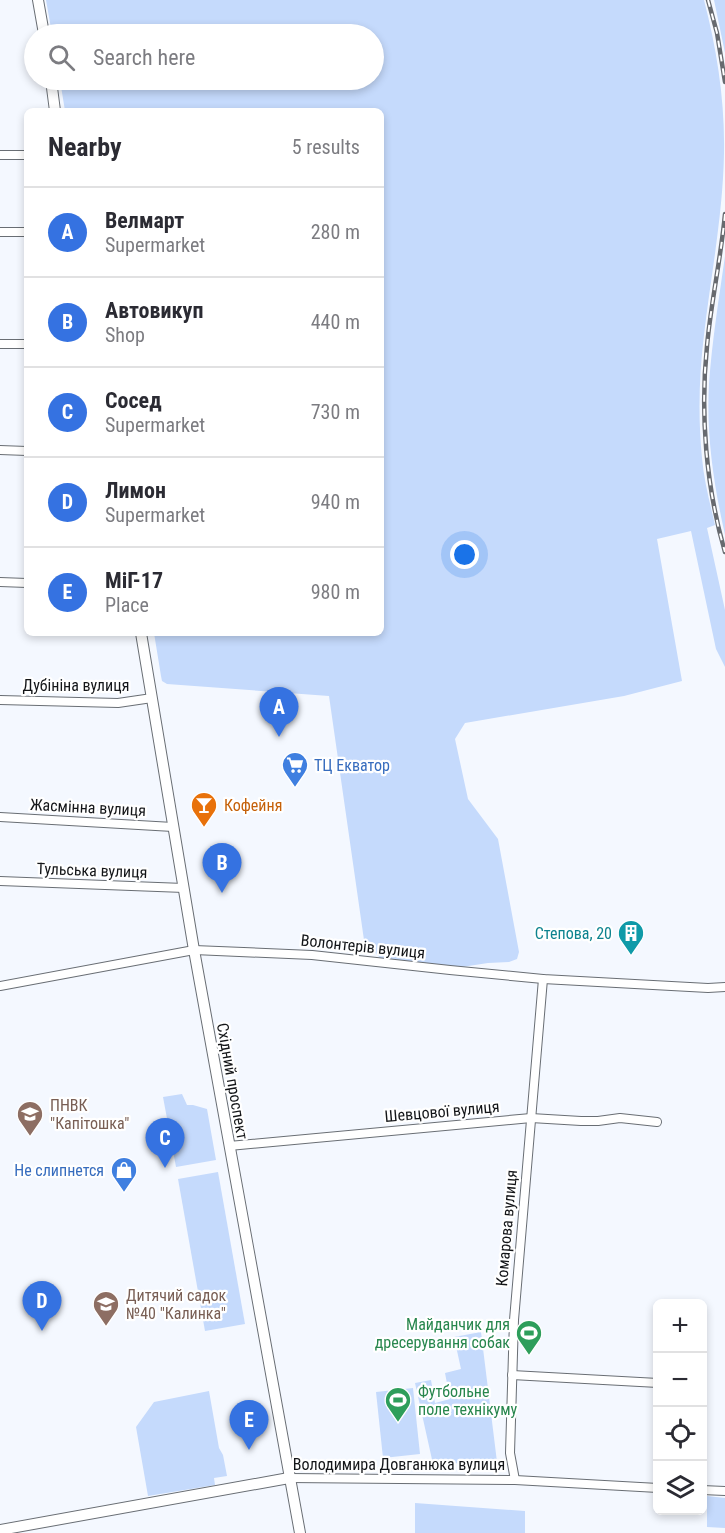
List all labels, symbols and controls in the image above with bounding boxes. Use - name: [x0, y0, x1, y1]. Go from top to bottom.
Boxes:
- search box: [24, 24, 384, 90]
- icon: search: [45, 41, 78, 74]
- text: Search here: [93, 45, 195, 70]
- text: Nearby: [48, 132, 122, 162]
- text: 5 results: [292, 135, 360, 159]
- text: Велмарт: [105, 208, 184, 233]
- text: A: [62, 220, 73, 244]
- text: 280 m: [311, 220, 360, 244]
- text: Supermarket: [105, 233, 205, 257]
- text: Автовикуп: [105, 298, 203, 323]
- text: B: [62, 310, 73, 334]
- text: 440 m: [311, 310, 360, 334]
- text: Shop: [105, 323, 145, 347]
- text: Сосед: [105, 388, 162, 413]
- text: C: [62, 400, 73, 424]
- text: 730 m: [311, 400, 360, 424]
- text: Supermarket: [105, 413, 205, 437]
- text: Лимон: [105, 478, 166, 503]
- text: D: [62, 490, 73, 514]
- text: 940 m: [311, 490, 360, 514]
- text: Supermarket: [105, 503, 205, 527]
- your location: [450, 540, 479, 569]
- text: МіГ-17: [105, 568, 163, 593]
- text: E: [63, 580, 72, 604]
- text: 980 m: [311, 580, 360, 604]
- text: Place: [105, 593, 149, 617]
- street label: Дубініна вулиця: [23, 676, 129, 695]
- pin: A: [260, 688, 298, 737]
- supermarket icon: ТЦ Екватор: [280, 750, 310, 788]
- place label: ТЦ Екватор: [314, 756, 390, 775]
- bar icon: Кофейня: [189, 790, 219, 828]
- street label: Жасмінна вулиця: [29, 795, 146, 820]
- place label: Кофейня: [224, 796, 282, 815]
- pin: B: [202, 844, 242, 893]
- street label: Тульська вулиця: [36, 859, 148, 882]
- building icon: Степова, 20: [616, 918, 646, 956]
- place label: Степова, 20: [535, 924, 612, 943]
- street label: Волонтерів вулиця: [300, 931, 426, 962]
- street label: Східний проспект: [213, 1021, 252, 1141]
- place label: ПНВК "Капітошка": [50, 1096, 129, 1133]
- street label: Шевцової вулиця: [384, 1097, 500, 1126]
- school or university icon: ПНВК "Капітошка": [15, 1099, 45, 1137]
- pin: C: [146, 1118, 184, 1168]
- shop icon: Не слипнется: [109, 1155, 139, 1193]
- place label: Не слипнется: [14, 1161, 104, 1180]
- street label: Комарова вулиця: [492, 1169, 521, 1287]
- pin: D: [22, 1282, 62, 1331]
- place label: Дитячий садок №40 "Калинка": [126, 1286, 227, 1323]
- school or university icon: Дитячий садок №40 "Калинка": [91, 1289, 121, 1327]
- map controls: [653, 1299, 707, 1515]
- button: +: [653, 1299, 707, 1353]
- place label: Майданчик для дресерування собак: [375, 1315, 510, 1352]
- sports icon: Майданчик для дресерування собак: [514, 1318, 544, 1356]
- button: −: [653, 1353, 707, 1407]
- place label: Футбольне поле технікуму: [418, 1382, 518, 1419]
- sports icon: Футбольне поле технікуму: [383, 1385, 413, 1423]
- pin: E: [230, 1400, 268, 1450]
- button: locate: [653, 1407, 707, 1461]
- street label: Володимира Довганюка вулиця: [293, 1455, 505, 1474]
- button: layers: [653, 1461, 707, 1515]

